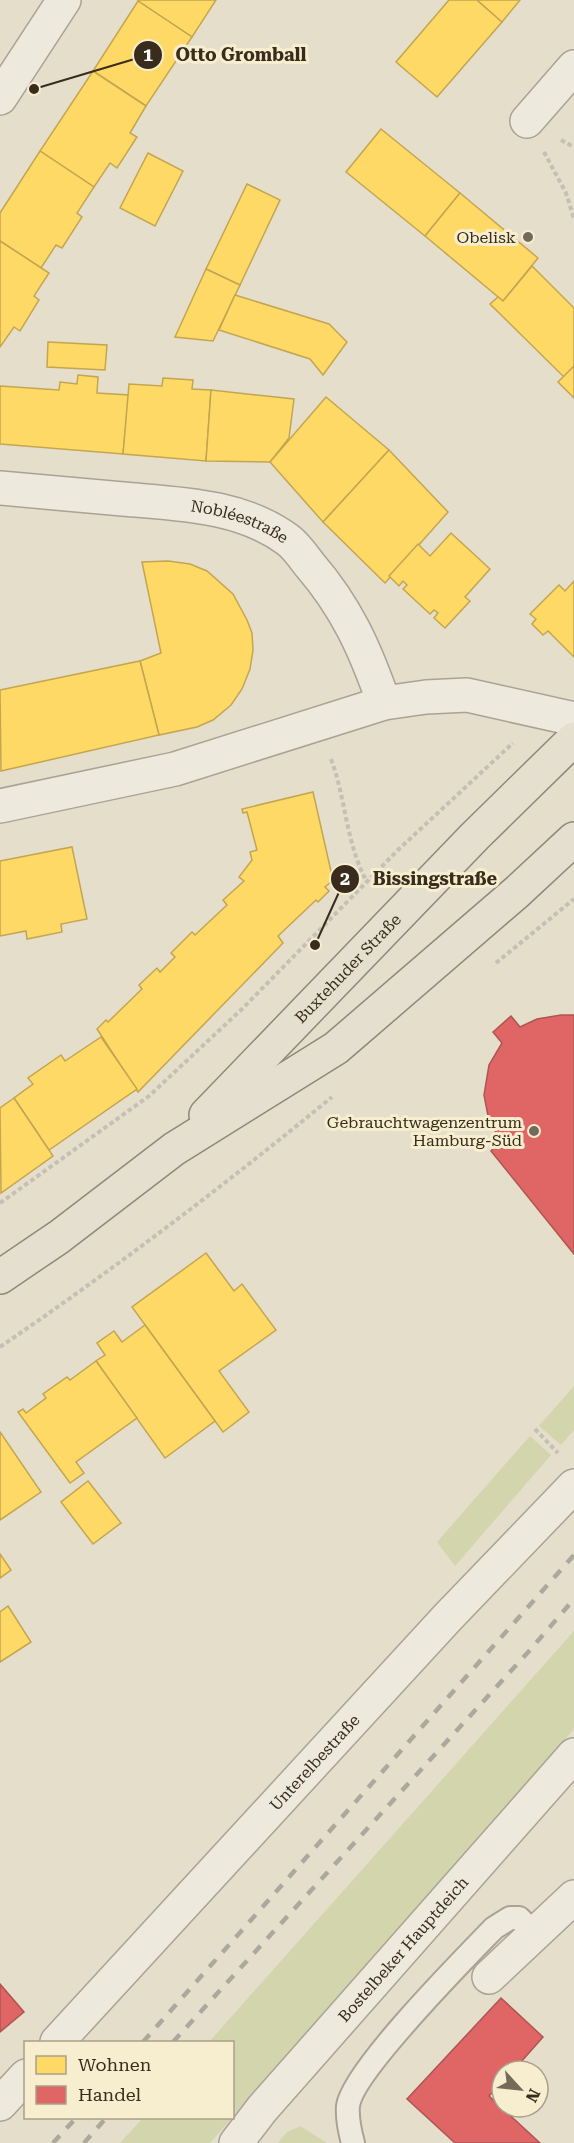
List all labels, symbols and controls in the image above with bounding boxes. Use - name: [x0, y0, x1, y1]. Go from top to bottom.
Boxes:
- callout: Otto Gromball: [133, 37, 318, 73]
- text: 1: [143, 44, 153, 65]
- text: Otto Gromball: [176, 44, 306, 65]
- place label: Obelisk: [456, 228, 516, 247]
- marker: Obelisk: [521, 230, 535, 244]
- street label: Nobléestraße: [189, 496, 292, 547]
- callout: Bissingstraße: [330, 861, 509, 897]
- text: 2: [340, 868, 350, 889]
- text: Bissingstraße: [373, 868, 498, 889]
- street label: Buxtehuder Straße: [291, 910, 405, 1027]
- place label: Gebrauchtwagenzentrum Hamburg-Süd: [327, 1113, 522, 1150]
- marker: Gebrauchtwagenzentrum Hamburg-Süd: [527, 1124, 541, 1138]
- street label: Unterelbestraße: [266, 1710, 364, 1815]
- street label: Bostelbeker Hauptdeich: [334, 1873, 472, 2026]
- legend: [24, 2041, 234, 2119]
- text: Wohnen: [78, 2054, 152, 2075]
- north arrow: [490, 2059, 550, 2119]
- text: Handel: [78, 2084, 141, 2105]
- text: N: [522, 2086, 544, 2105]

